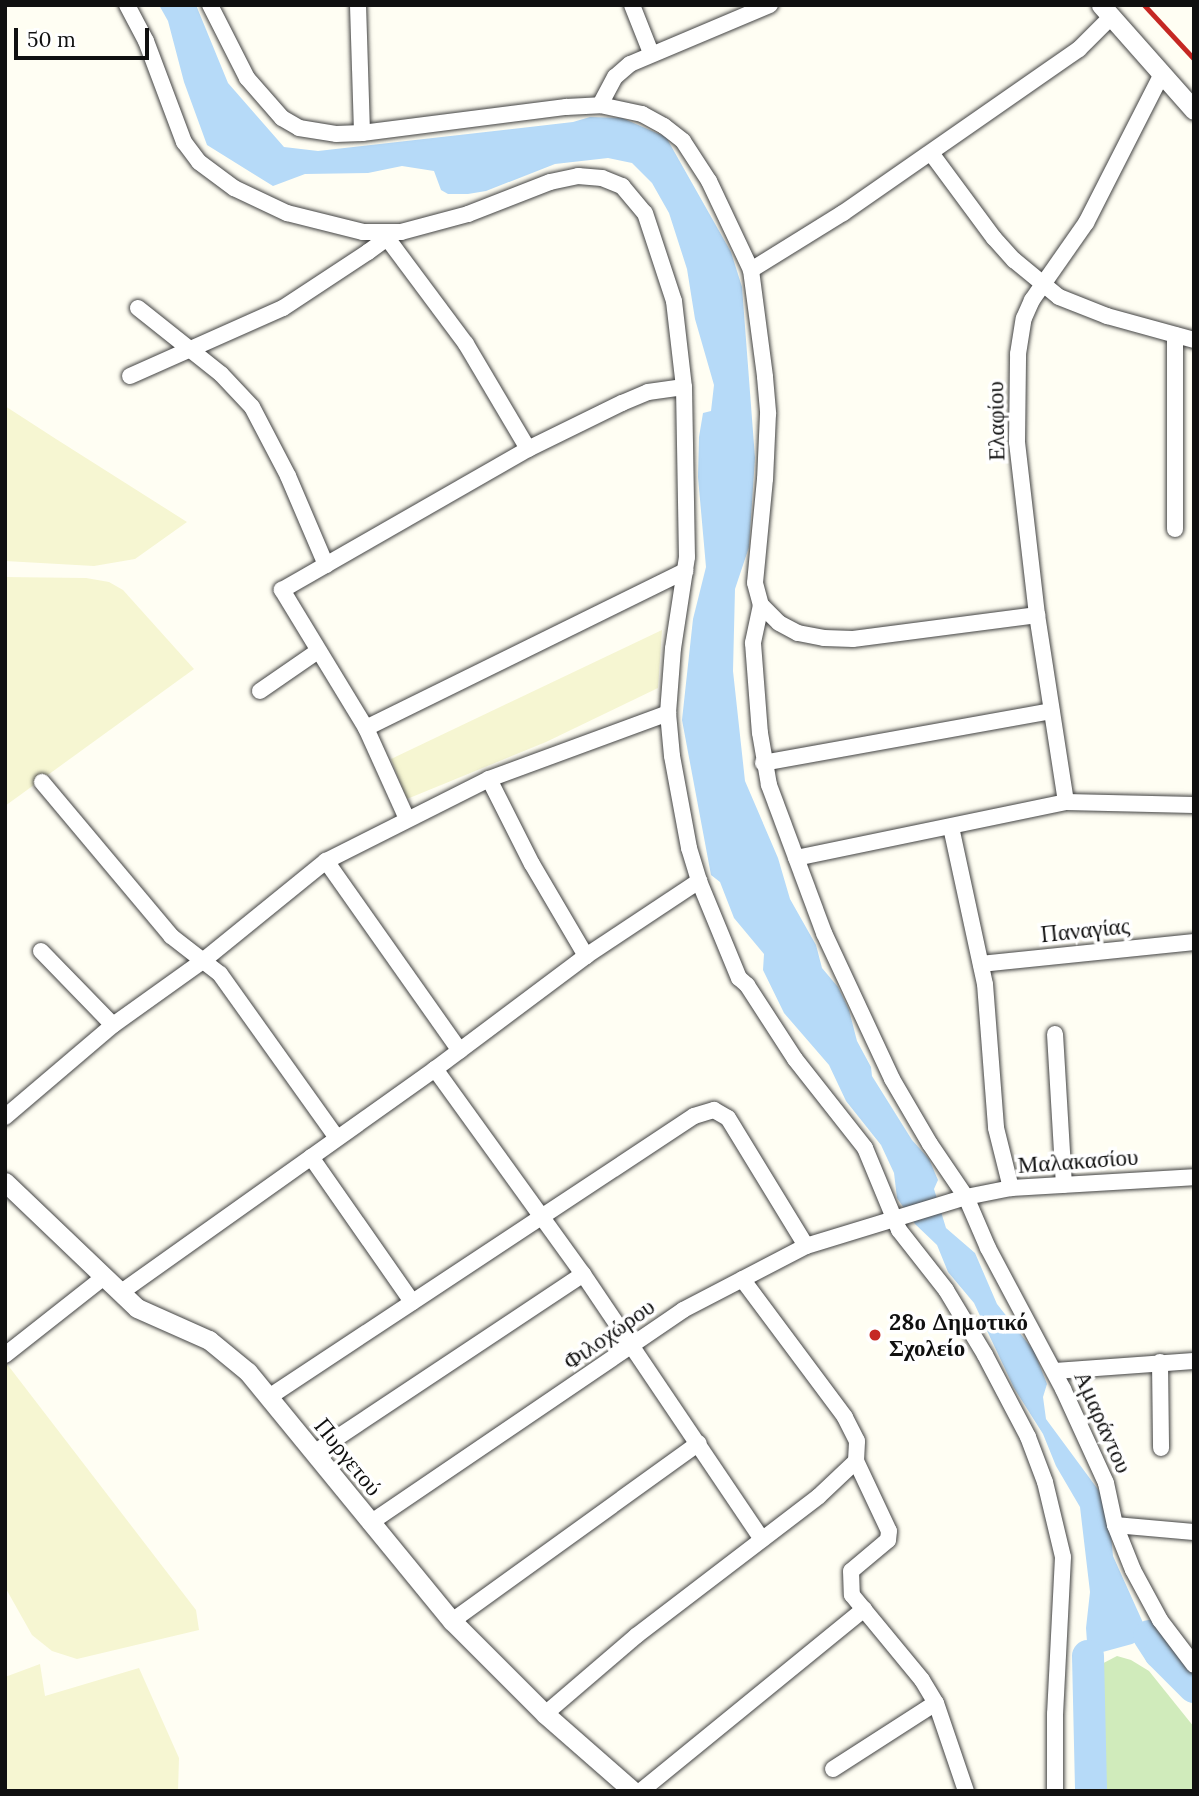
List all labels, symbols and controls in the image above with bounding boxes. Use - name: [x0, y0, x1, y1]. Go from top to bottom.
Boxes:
- scale bar: [18, 14, 152, 58]
- text: 50 m: [27, 26, 76, 53]
- street label: Ελαφίου: [982, 381, 1010, 461]
- street label: Παναγίας: [1039, 912, 1131, 948]
- street label: Μαλακασίου: [1017, 1143, 1139, 1179]
- street label: Φιλοχώρου: [558, 1293, 660, 1375]
- place label: 28ο Δημοτικό Σχολείο: [889, 1308, 1028, 1362]
- marker: 28ο Δημοτικό Σχολείο: [867, 1327, 883, 1343]
- street label: Αμαράντου: [1068, 1367, 1138, 1477]
- street label: Πυργετού: [308, 1413, 388, 1501]

